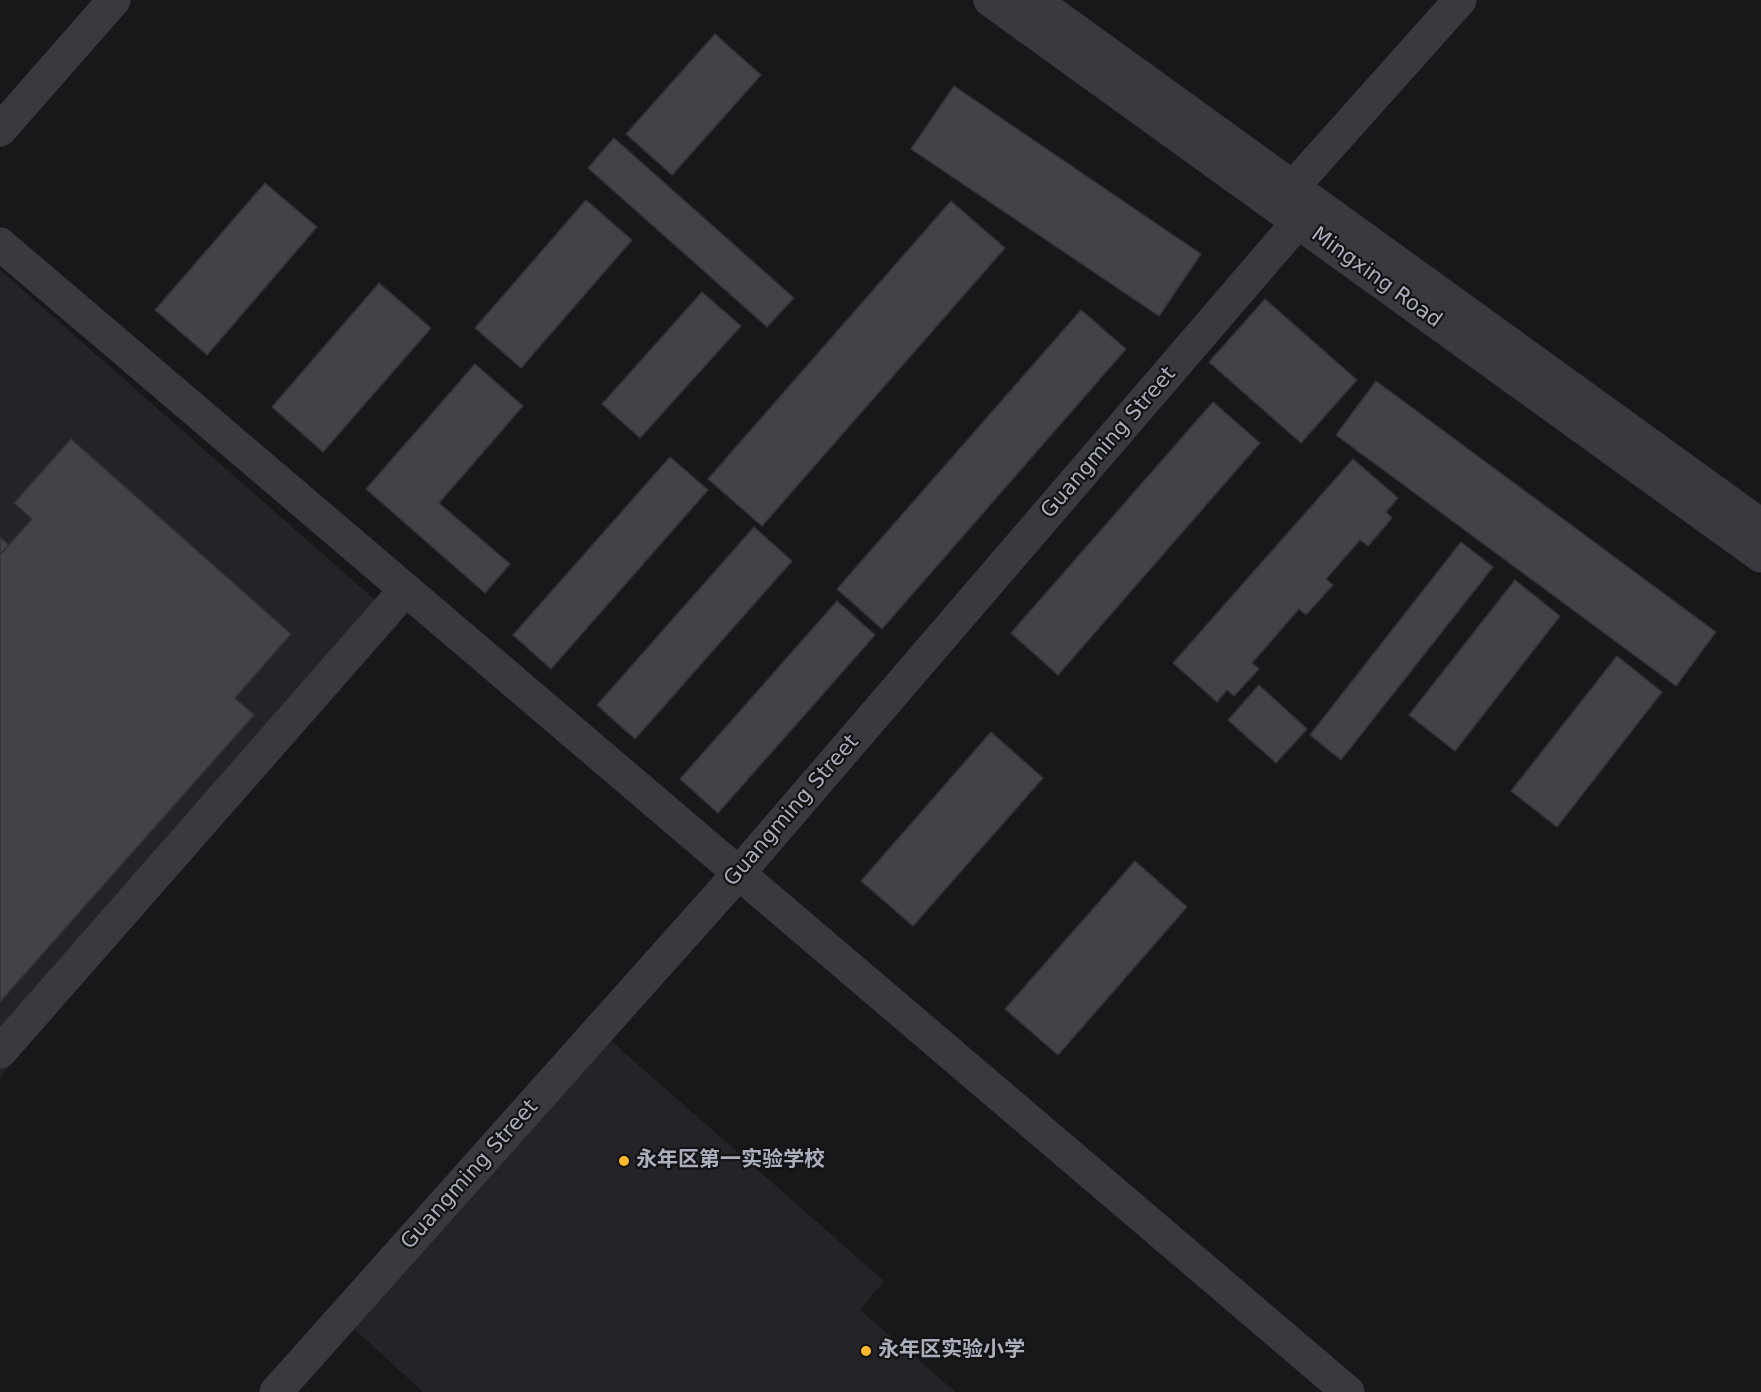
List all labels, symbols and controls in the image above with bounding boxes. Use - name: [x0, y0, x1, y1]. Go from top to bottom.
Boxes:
- street label: Mingxing Road: [1306, 222, 1446, 334]
- street label: Guangming Street: [1036, 362, 1182, 524]
- street label: Guangming Street: [719, 730, 865, 892]
- street label: Guangming Street: [396, 1095, 544, 1255]
- place label: 永年区第一实验学校: [636, 1148, 825, 1174]
- marker: 永年区第一实验学校: [617, 1154, 631, 1168]
- place label: 永年区实验小学: [878, 1338, 1025, 1364]
- marker: 永年区实验小学: [859, 1344, 873, 1358]

